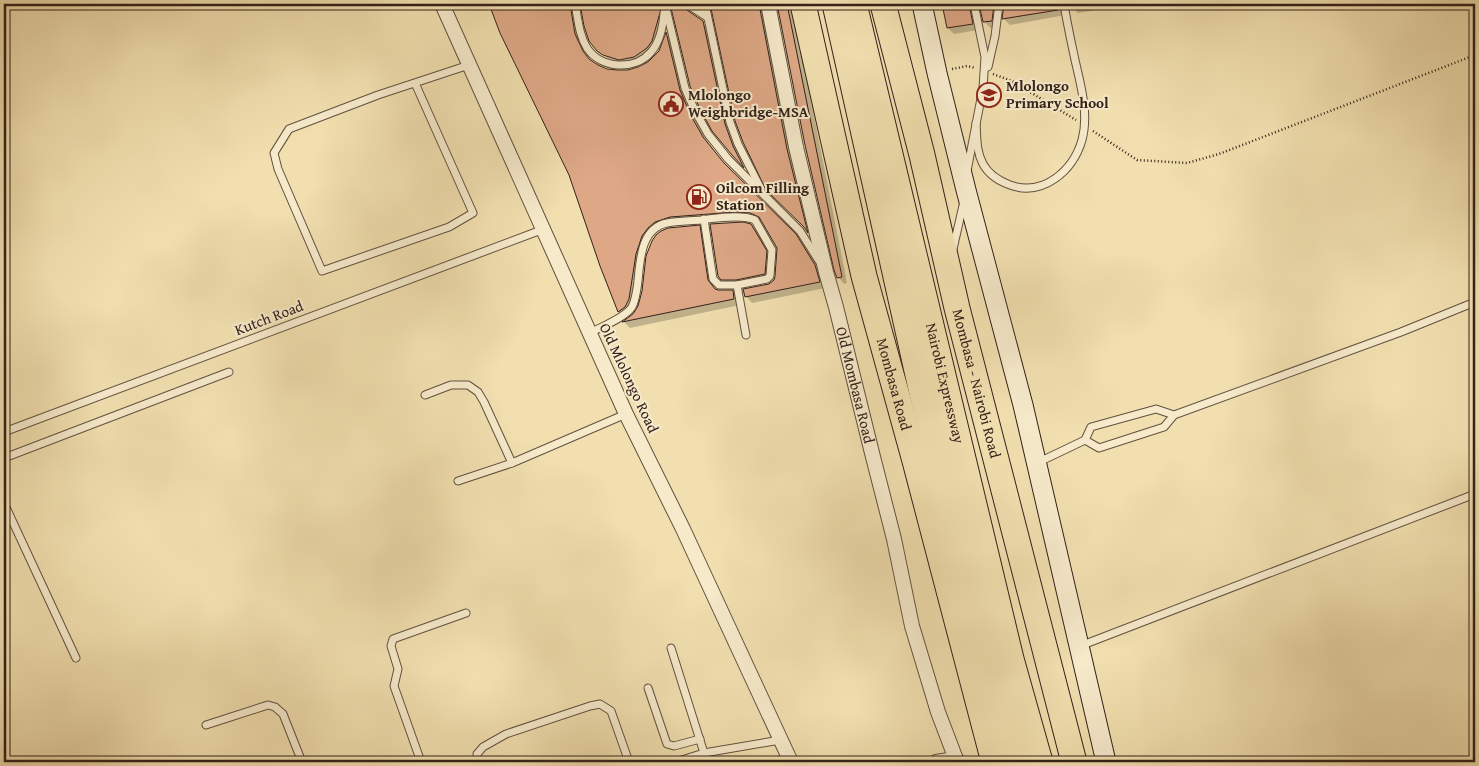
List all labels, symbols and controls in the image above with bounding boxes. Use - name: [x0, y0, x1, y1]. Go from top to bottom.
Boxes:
- place label: Mlolongo Primary School: [1006, 75, 1109, 113]
- school or university icon: Mlolongo Primary School: [976, 82, 1002, 108]
- place label: Mlolongo Weighbridge-MSA: [688, 84, 809, 122]
- public building icon: Mlolongo Weighbridge-MSA: [658, 91, 684, 117]
- place label: Oilcom Filling Station: [716, 177, 809, 215]
- fuel station icon: Oilcom Filling Station: [686, 184, 712, 210]
- street label: Kutch Road: [232, 295, 306, 340]
- street label: Mombasa - Nairobi Road: [948, 307, 1006, 460]
- street label: Old Mlolongo Road: [595, 319, 664, 436]
- street label: Nairobi Expressway: [921, 321, 970, 446]
- street label: Old Mombasa Road: [831, 324, 880, 445]
- street label: Mombasa Road: [872, 336, 917, 433]

